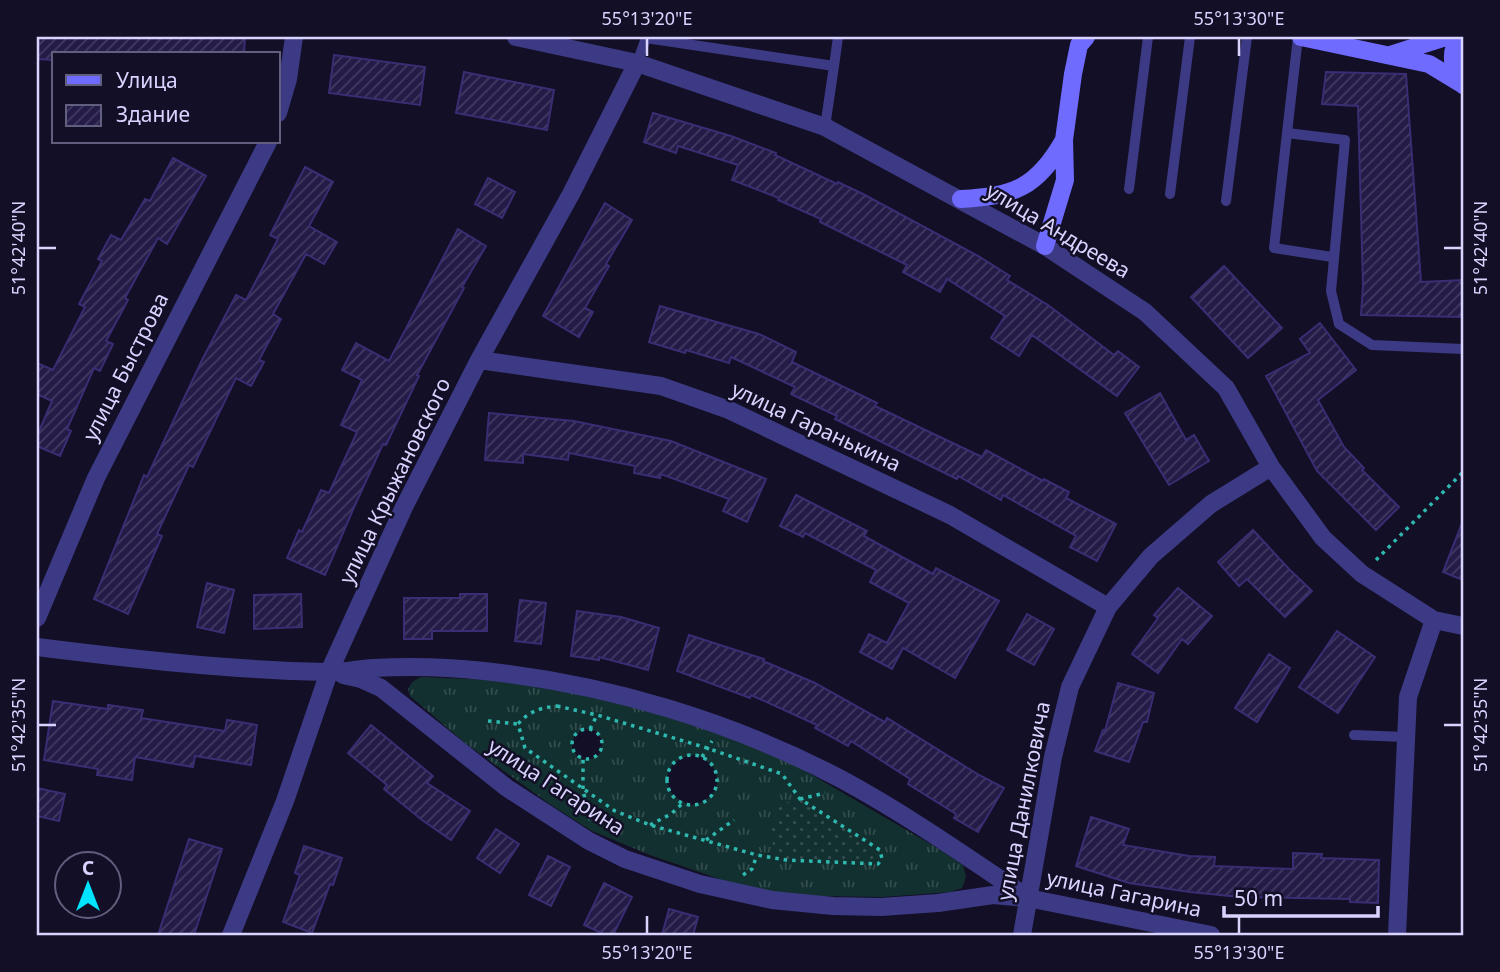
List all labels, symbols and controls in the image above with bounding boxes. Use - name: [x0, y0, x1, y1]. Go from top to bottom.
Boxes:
- text: 55°13'20"E: [602, 6, 692, 30]
- text: 55°13'30"E: [1194, 6, 1284, 30]
- legend: [52, 52, 280, 144]
- text: Улица: [116, 66, 178, 94]
- text: Здание: [116, 100, 190, 128]
- street label: улица Андреева: [981, 176, 1136, 284]
- text: 51°42'40"N: [6, 201, 30, 295]
- text: 51°42'40"N: [1468, 201, 1492, 295]
- street label: улица Быстрова: [76, 288, 175, 445]
- street label: улица Крыжановского: [332, 373, 456, 588]
- street label: улица Гаранькина: [727, 375, 906, 478]
- text: 51°42'35"N: [6, 678, 30, 772]
- text: 51°42'35"N: [1468, 678, 1492, 772]
- street label: улица Данилковича: [990, 699, 1056, 903]
- street label: улица Гагарина: [483, 731, 630, 841]
- north arrow: [52, 850, 122, 920]
- text: С: [82, 855, 94, 881]
- street label: улица Гагарина: [1044, 863, 1204, 923]
- scale bar: [1224, 874, 1378, 918]
- text: 50 m: [1234, 884, 1283, 912]
- text: 55°13'20"E: [602, 940, 692, 964]
- text: 55°13'30"E: [1194, 940, 1284, 964]

